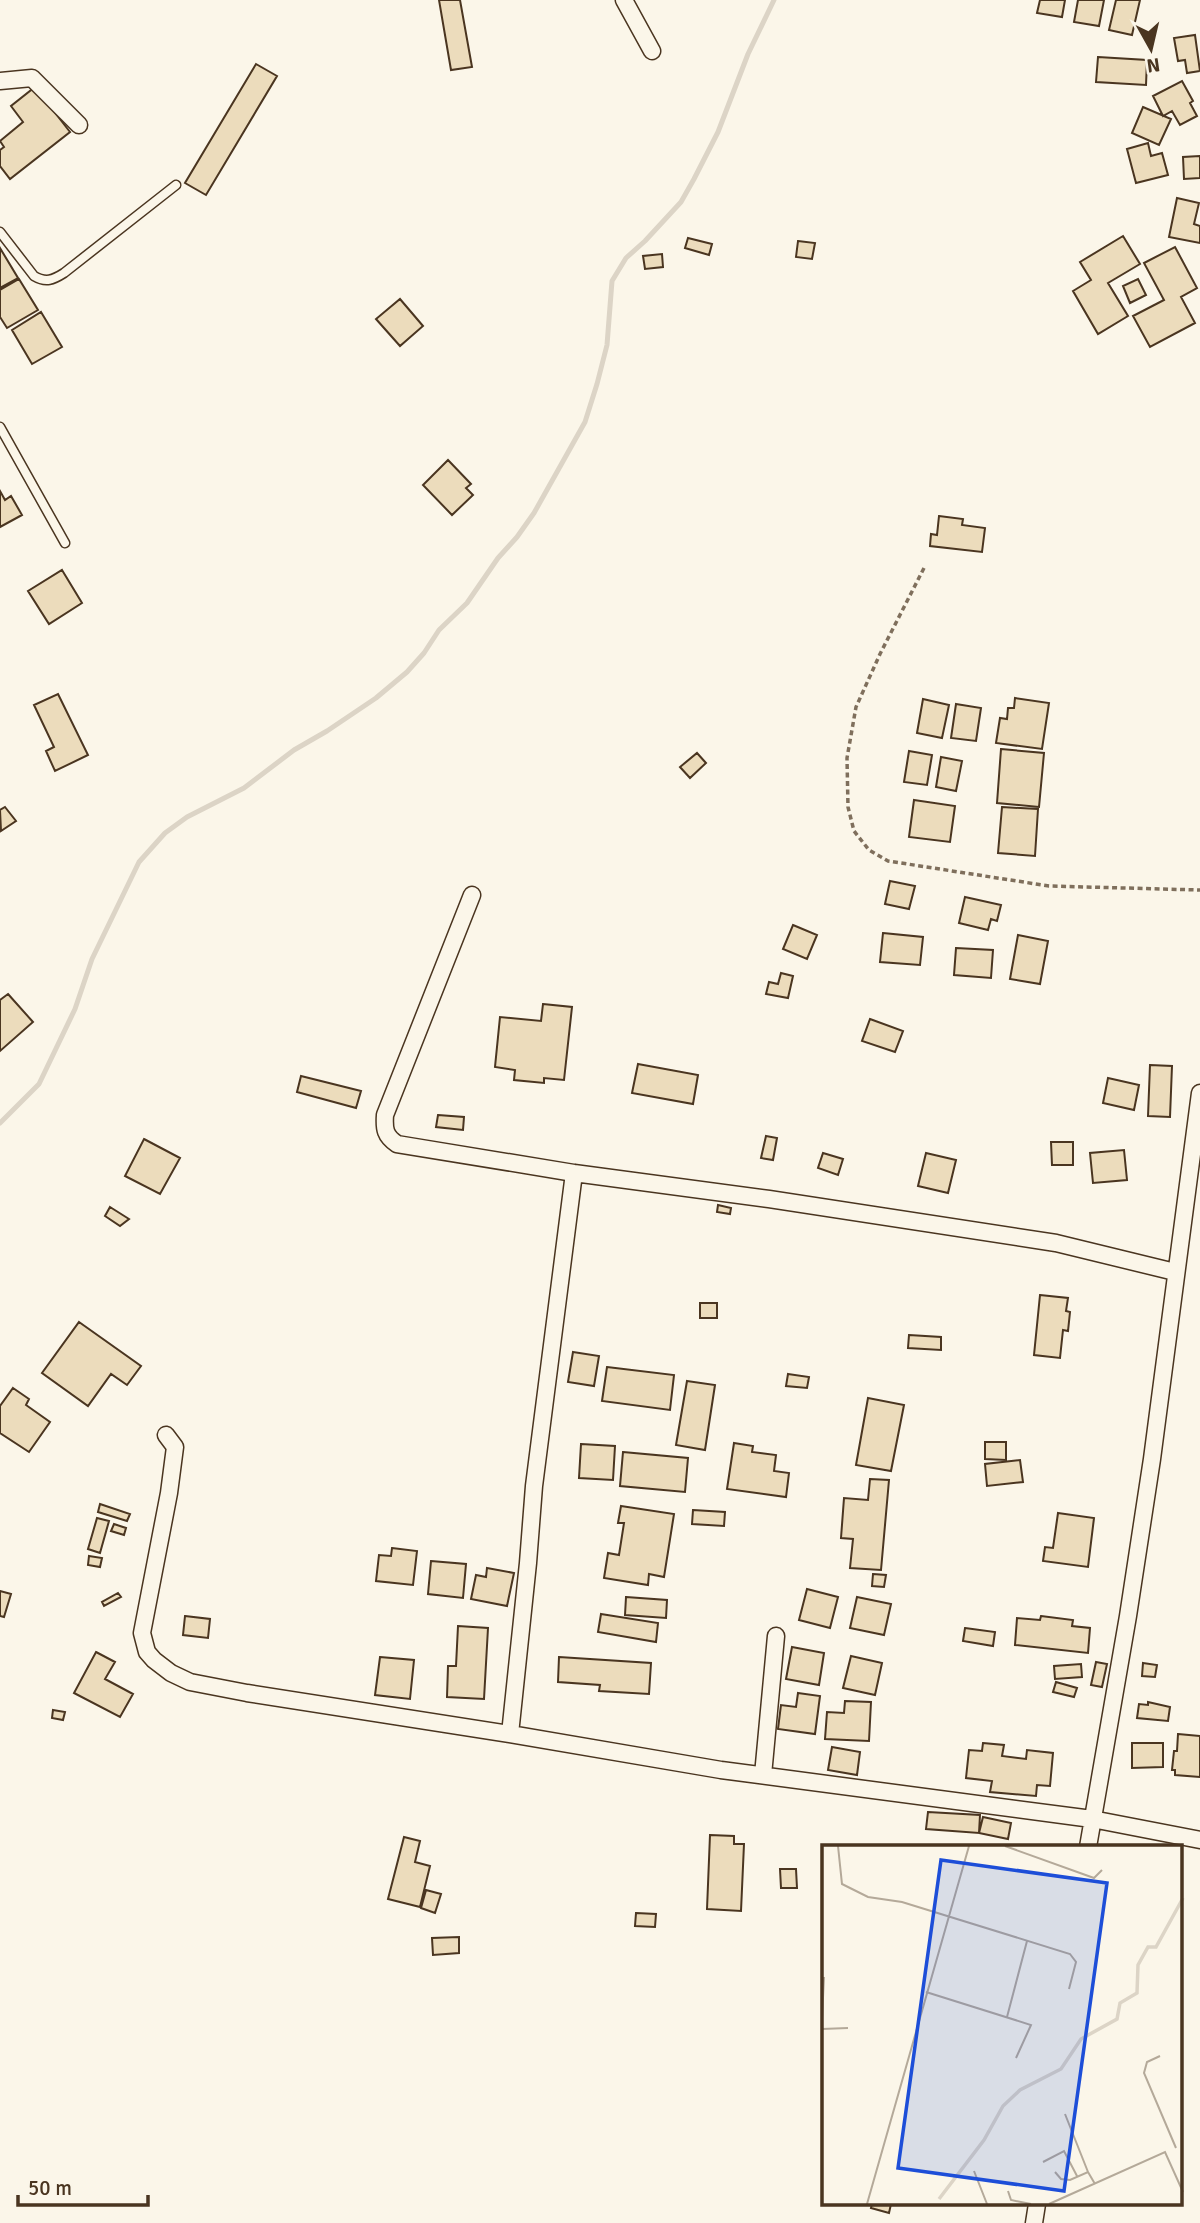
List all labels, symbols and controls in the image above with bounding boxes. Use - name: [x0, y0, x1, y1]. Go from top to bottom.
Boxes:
- north arrow: [1116, 14, 1186, 84]
- text: N: [1145, 52, 1161, 78]
- inset map: [822, 1845, 1182, 2206]
- scale bar: [18, 2164, 147, 2208]
- text: 50 m: [28, 2175, 72, 2201]

